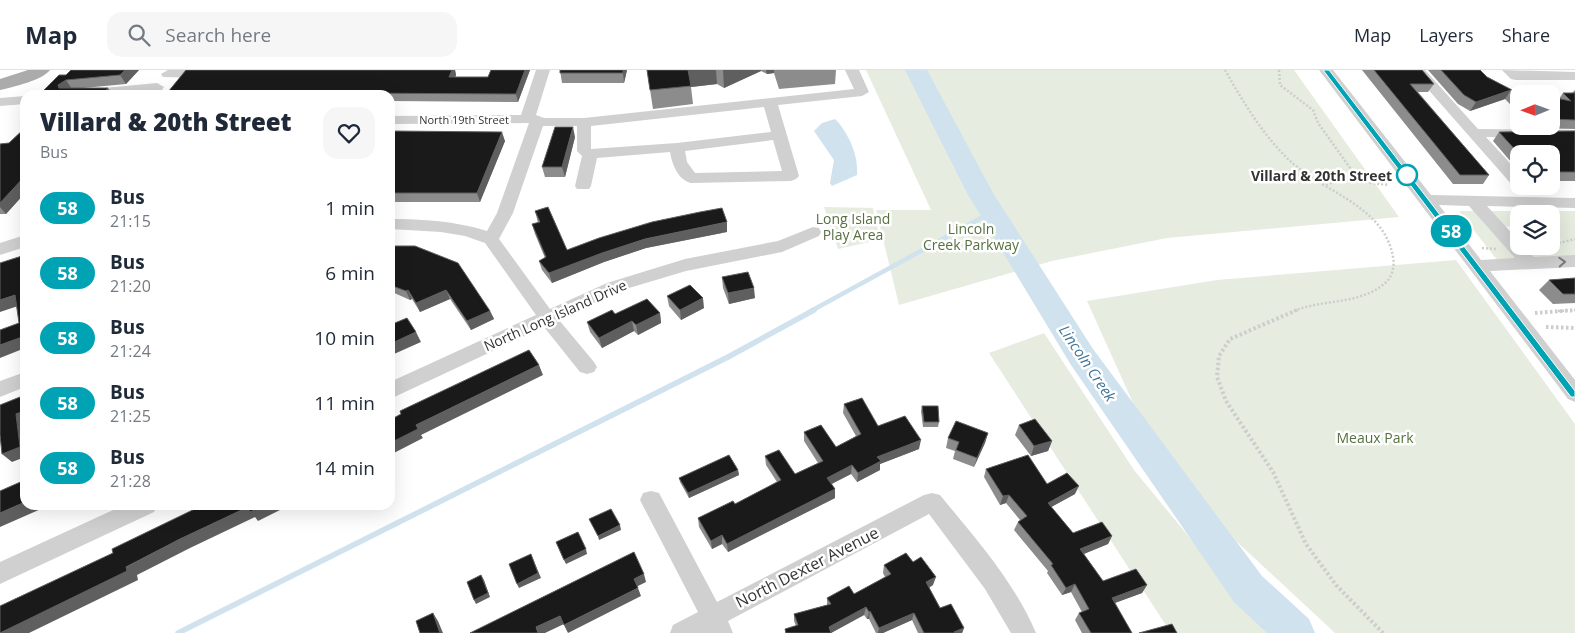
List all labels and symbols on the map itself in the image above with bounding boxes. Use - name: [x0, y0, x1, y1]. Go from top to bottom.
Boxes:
- north arrow: [1510, 85, 1560, 135]
- street label: North 19th Street: [419, 112, 509, 127]
- marker: Villard & 20th Street: [1396, 164, 1418, 186]
- place label: Villard & 20th Street: [1251, 166, 1392, 185]
- park label: Long Island Play Area: [816, 209, 890, 244]
- line badge: 58: [1428, 215, 1474, 247]
- park label: Lincoln Creek Parkway: [923, 219, 1020, 254]
- one-way arrow: [1558, 256, 1566, 267]
- street label: North Long Island Drive: [481, 275, 630, 355]
- water label: Lincoln Creek: [1055, 321, 1121, 406]
- park label: Meaux Park: [1336, 428, 1414, 447]
- street label: North Dexter Avenue: [732, 521, 882, 613]

